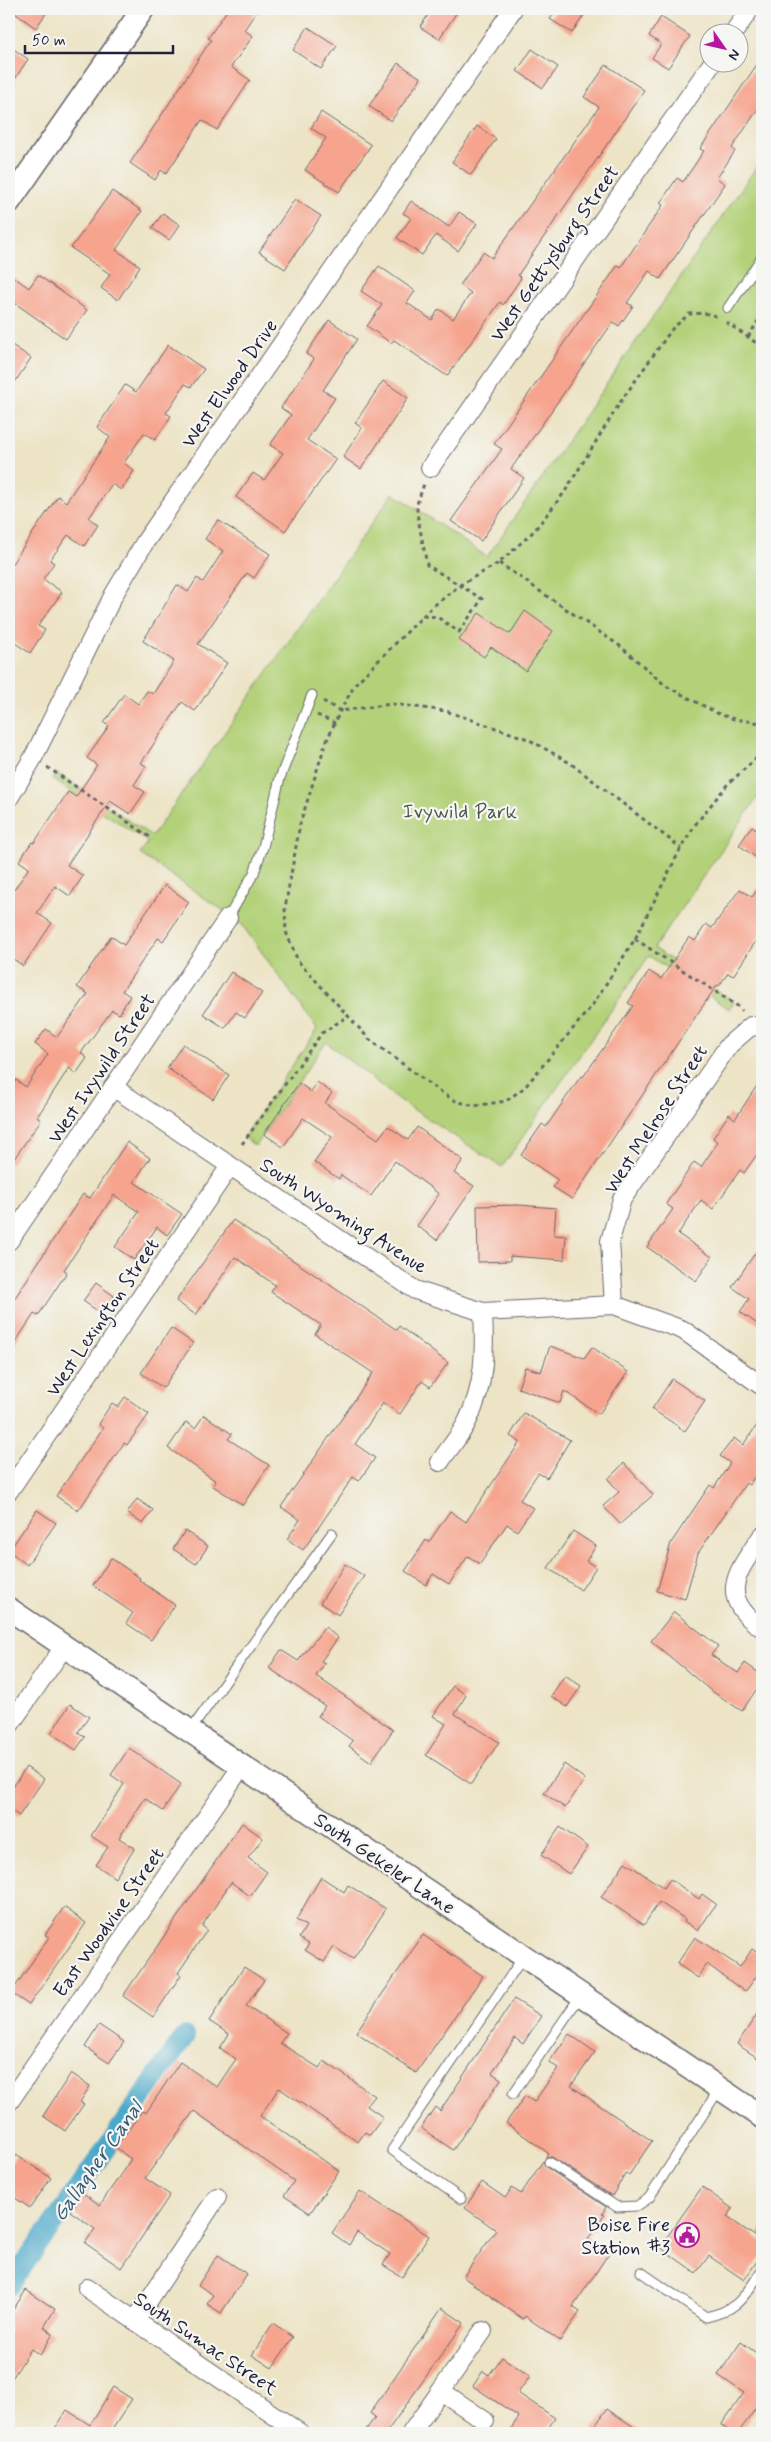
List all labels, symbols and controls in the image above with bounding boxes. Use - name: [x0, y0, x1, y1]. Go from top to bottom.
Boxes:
- scale bar: [25, 22, 172, 54]
- north arrow: [698, 22, 748, 72]
- text: 50 m: [32, 31, 66, 51]
- text: N: [724, 46, 744, 64]
- street label: West Gettysburg Street: [484, 160, 628, 348]
- street label: West Elwood Drive: [176, 314, 285, 454]
- park label: Ivywild Park: [403, 799, 517, 826]
- street label: West Ivywild Street: [42, 989, 163, 1149]
- street label: West Melrose Street: [598, 1040, 715, 1199]
- street label: South Wyoming Avenue: [253, 1152, 432, 1282]
- street label: West Lexington Street: [40, 1234, 168, 1403]
- street label: South Gekeler Lane: [308, 1807, 460, 1922]
- street label: East Woodvine Street: [47, 1843, 171, 2003]
- water label: Gallagher Canal: [46, 2094, 151, 2227]
- place label: Boise Fire Station #3: [581, 2212, 670, 2262]
- public building icon: Boise Fire Station #3: [674, 2222, 700, 2248]
- street label: South Sumac Street: [128, 2286, 283, 2403]

